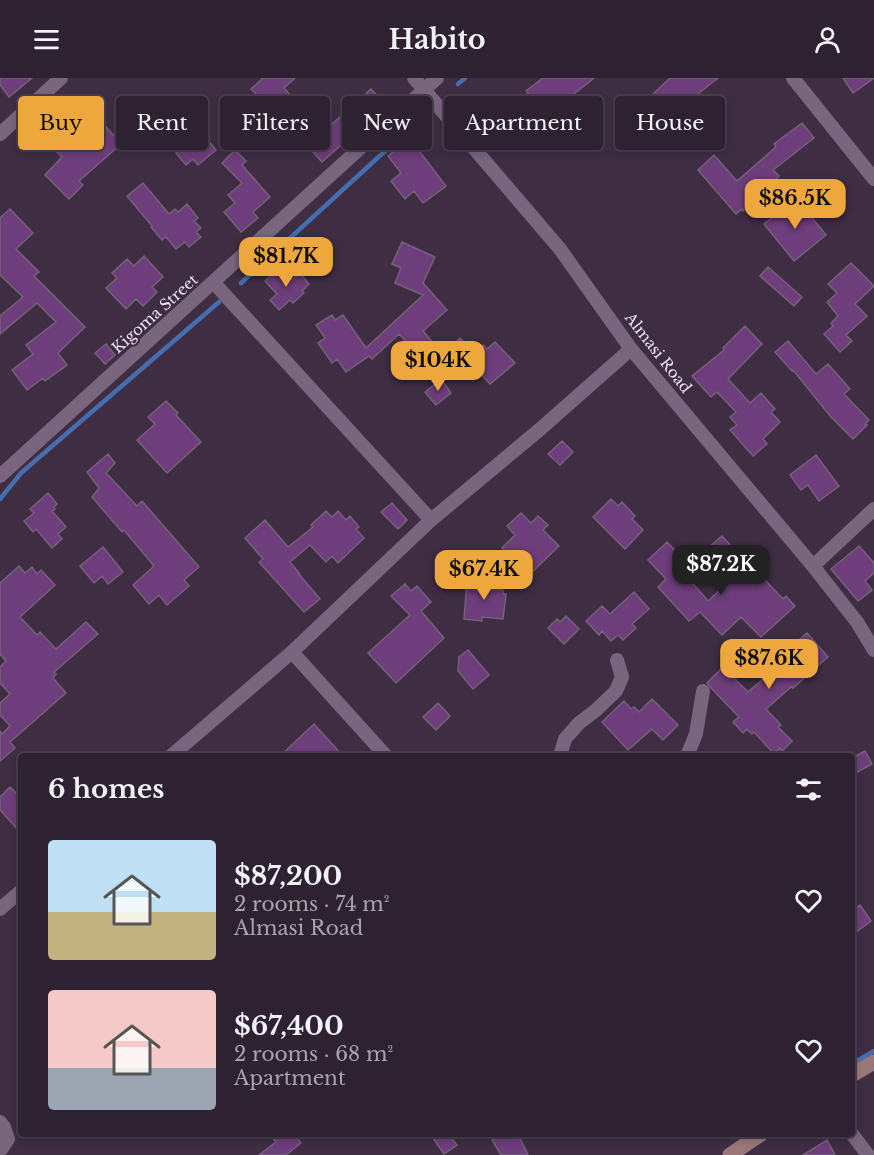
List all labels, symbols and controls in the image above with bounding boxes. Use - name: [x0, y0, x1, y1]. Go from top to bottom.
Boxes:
- icon: menu: [30, 23, 63, 56]
- text: Habito: [388, 23, 486, 56]
- icon: person: [811, 23, 844, 56]
- chip: Buy: [18, 96, 104, 150]
- chip: Rent: [116, 96, 208, 150]
- chip: Filters: [220, 96, 330, 150]
- chip: New: [342, 96, 432, 150]
- chip: Apartment: [444, 96, 603, 150]
- chip: House: [615, 96, 725, 150]
- pin: $86.5K: [746, 179, 844, 230]
- text: $86.5K: [759, 186, 831, 210]
- pin: $81.7K: [237, 237, 335, 288]
- text: $81.7K: [253, 244, 319, 268]
- street label: Kigoma Street: [108, 270, 202, 357]
- street label: Almasi Road: [620, 308, 696, 397]
- pin: $104K: [396, 341, 480, 392]
- text: $104K: [405, 348, 471, 372]
- pin: $87.2K: [672, 545, 770, 596]
- pin: $67.4K: [435, 550, 533, 601]
- text: $87.2K: [686, 552, 756, 576]
- text: $67.4K: [449, 557, 519, 581]
- pin: $87.6K: [720, 639, 818, 690]
- text: $87.6K: [734, 646, 804, 670]
- text: 6 homes: [48, 773, 164, 805]
- icon: filters: [792, 773, 825, 806]
- text: $87,200: [234, 860, 342, 892]
- icon: home: [96, 864, 168, 936]
- icon: heart: [792, 884, 825, 917]
- text: 2 rooms · 74 m²: [234, 892, 390, 916]
- text: Almasi Road: [234, 916, 363, 940]
- text: $67,400: [234, 1010, 344, 1042]
- icon: home: [96, 1014, 168, 1086]
- icon: heart: [792, 1034, 825, 1067]
- text: 2 rooms · 68 m²: [234, 1042, 393, 1066]
- text: Apartment: [234, 1066, 345, 1090]

